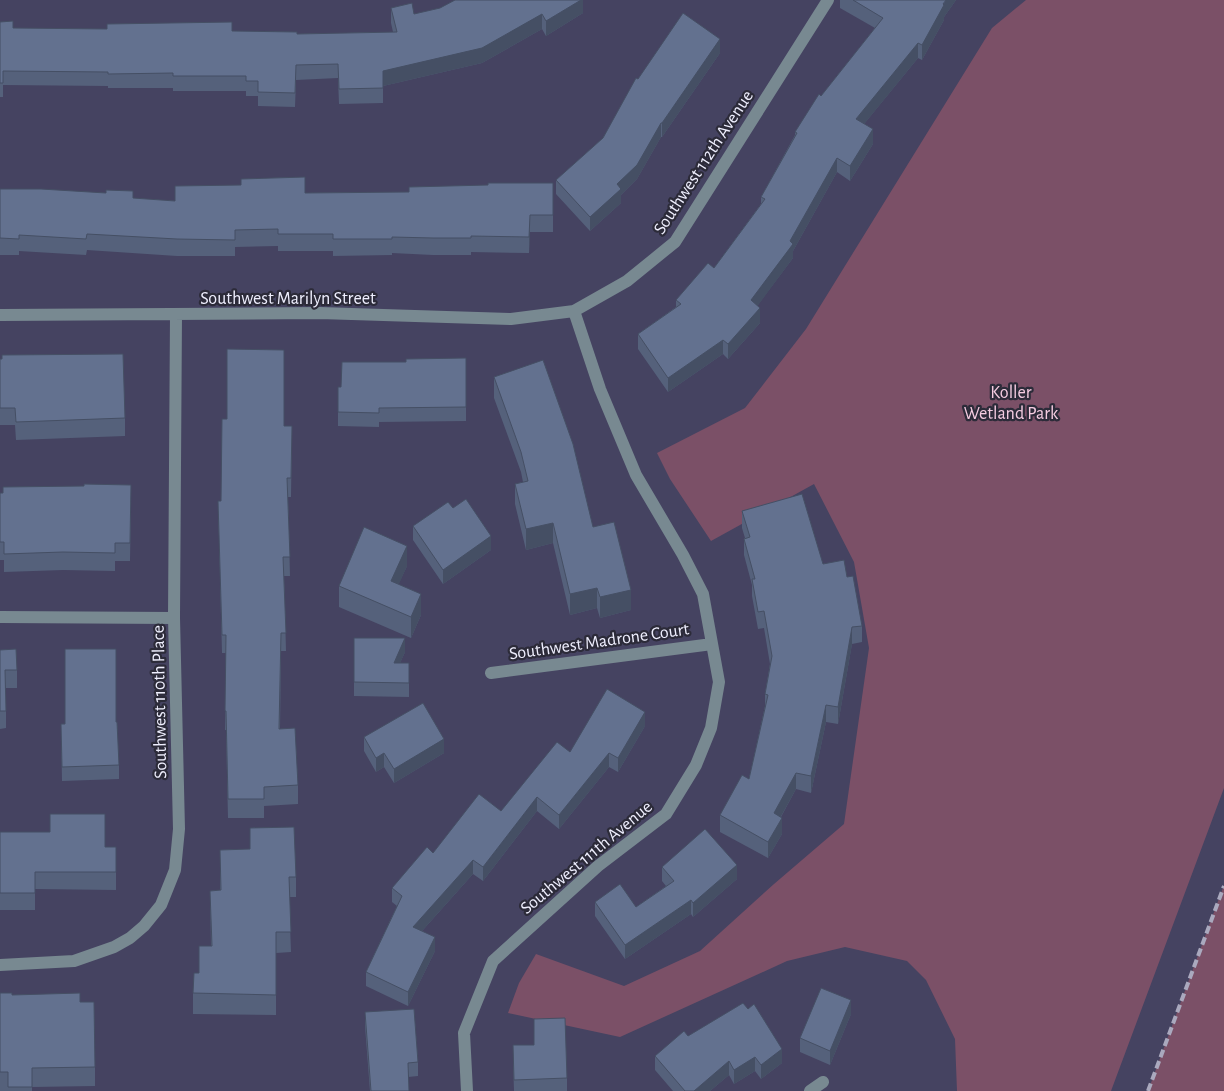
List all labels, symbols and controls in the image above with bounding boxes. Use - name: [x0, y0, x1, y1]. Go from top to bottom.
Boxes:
- street label: Southwest 112th Avenue: [651, 87, 757, 238]
- street label: Southwest Marilyn Street: [200, 290, 376, 308]
- park label: Koller Wetland Park: [964, 384, 1059, 423]
- street label: Southwest Madrone Court: [508, 620, 691, 664]
- street label: Southwest 110th Place: [150, 625, 170, 779]
- street label: Southwest 111th Avenue: [517, 798, 656, 918]

